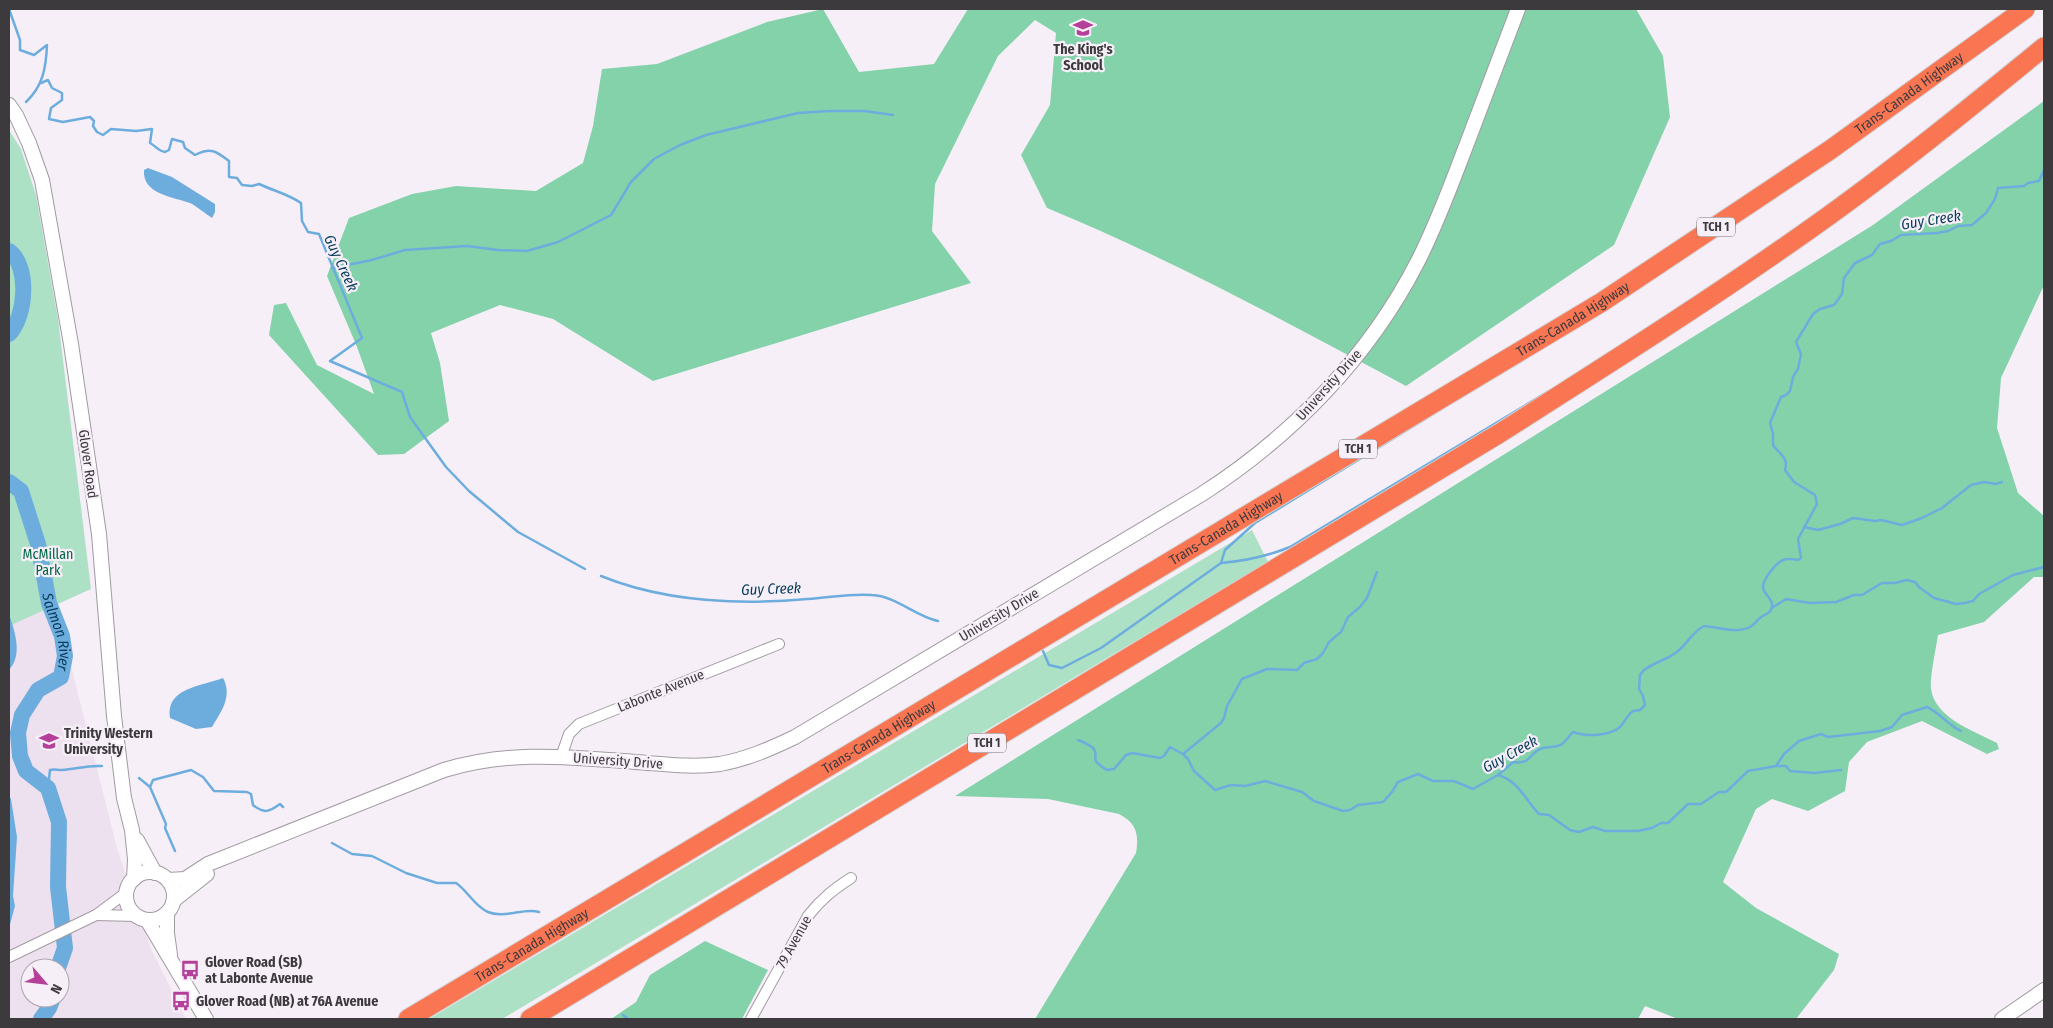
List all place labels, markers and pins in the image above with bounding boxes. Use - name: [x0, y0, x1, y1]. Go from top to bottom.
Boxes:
- school or university icon: The King's School: [1072, 17, 1094, 39]
- place label: The King's School: [1053, 41, 1113, 74]
- place label: Trinity Western University: [64, 725, 153, 758]
- school or university icon: Trinity Western University: [38, 730, 60, 752]
- place label: Glover Road (SB) at Labonte Avenue: [205, 954, 313, 987]
- bus stop icon: Glover Road (SB) at Labonte Avenue: [179, 959, 201, 981]
- bus stop icon: Glover Road (NB) at 76A Avenue: [170, 990, 192, 1012]
- place label: Glover Road (NB) at 76A Avenue: [196, 993, 378, 1010]

